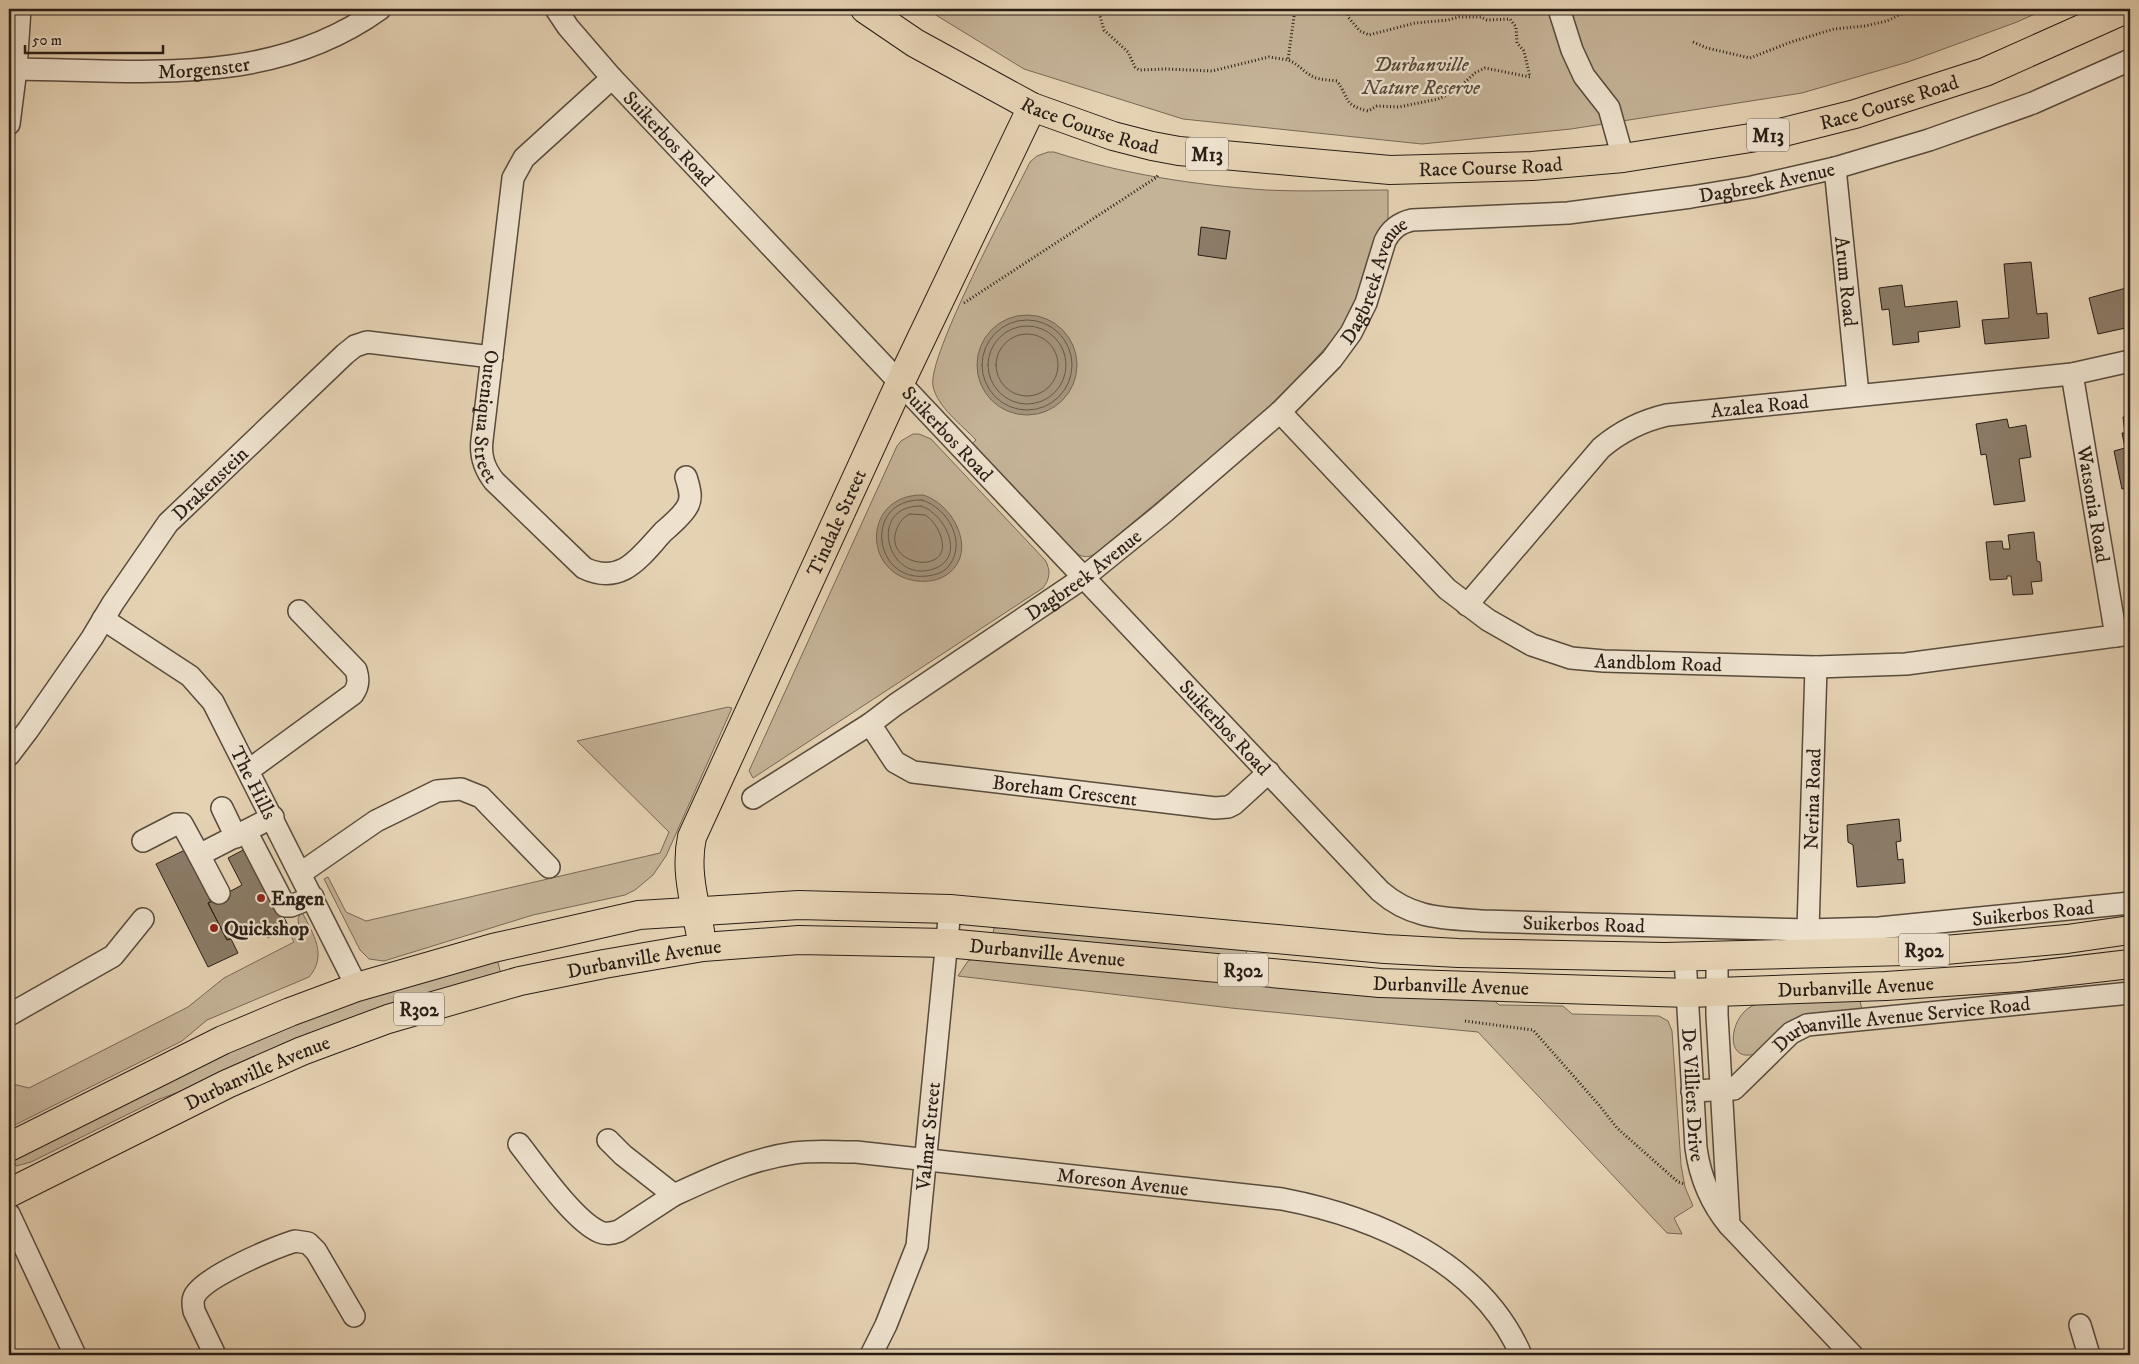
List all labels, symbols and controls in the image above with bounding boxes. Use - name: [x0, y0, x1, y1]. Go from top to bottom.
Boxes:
- scale bar: [25, 22, 162, 54]
- text: 50 m: [32, 31, 62, 50]
- street label: Morgenster: [157, 52, 253, 85]
- park label: Durbanville Nature Reserve: [1361, 53, 1481, 101]
- street label: Race Course Road: [1817, 70, 1962, 136]
- street label: Suikerbos Road: [617, 86, 719, 192]
- street label: Race Course Road: [1016, 92, 1161, 161]
- road number: M13: [1747, 118, 1789, 152]
- road number: M13: [1186, 138, 1228, 170]
- street label: Race Course Road: [1418, 152, 1564, 183]
- street label: Dagbreek Avenue: [1697, 157, 1837, 210]
- street label: Dagbreek Avenue: [1336, 212, 1412, 350]
- street label: Arum Road: [1828, 235, 1862, 328]
- street label: Outeniqua Street: [467, 348, 504, 488]
- street label: Suikerbos Road: [896, 381, 998, 488]
- street label: Azalea Road: [1710, 390, 1810, 425]
- street label: Drakenstein: [167, 442, 255, 527]
- street label: Watsonia Road: [2070, 443, 2115, 565]
- street label: Tindale Street: [802, 466, 873, 581]
- street label: Dagbreek Avenue: [1021, 524, 1147, 627]
- street label: Aandblom Road: [1593, 649, 1722, 678]
- street label: Suikerbos Road: [1173, 675, 1275, 781]
- street label: The Hills: [223, 742, 281, 824]
- street label: Nerina Road: [1799, 748, 1828, 850]
- street label: Boreham Crescent: [991, 771, 1138, 813]
- place label: Engen: [271, 887, 325, 912]
- marker: Engen: [255, 892, 267, 904]
- street label: Suikerbos Road: [1971, 896, 2095, 933]
- street label: Suikerbos Road: [1522, 911, 1645, 939]
- place label: Quickshop: [224, 917, 309, 942]
- marker: Quickshop: [208, 922, 220, 934]
- street label: Durbanville Avenue: [968, 934, 1126, 973]
- road number: R302: [1899, 934, 1949, 966]
- street label: Durbanville Avenue: [565, 935, 722, 985]
- road number: R302: [1218, 954, 1268, 986]
- street label: Durbanville Avenue: [1372, 972, 1529, 1002]
- street label: Durbanville Avenue: [1777, 972, 1935, 1004]
- road number: R302: [394, 992, 444, 1026]
- street label: Durbanville Avenue Service Road: [1768, 992, 2031, 1058]
- street label: De Villiers Drive: [1675, 1027, 1709, 1164]
- street label: Durbanville Avenue: [181, 1031, 334, 1117]
- street label: Valmar Street: [911, 1081, 947, 1192]
- street label: Moreson Avenue: [1055, 1163, 1190, 1203]

